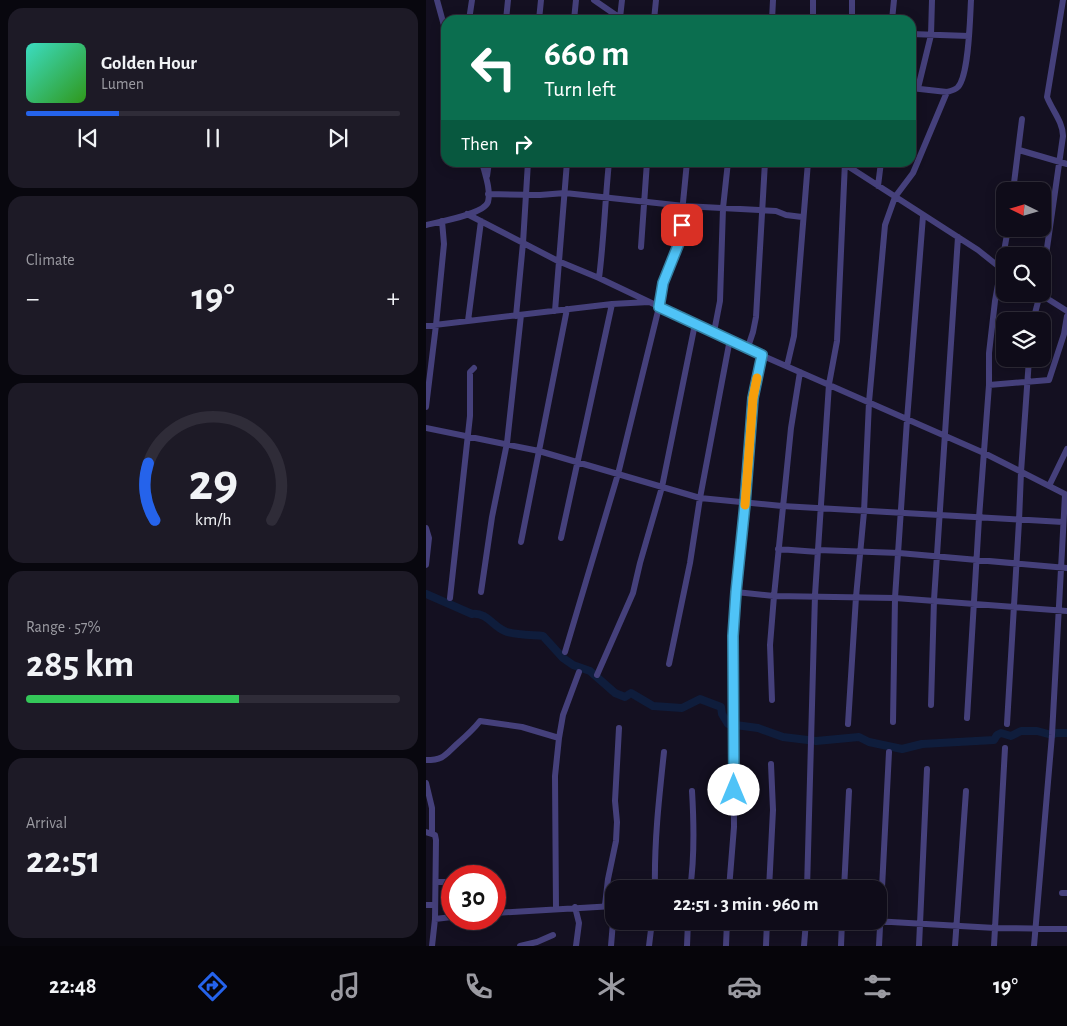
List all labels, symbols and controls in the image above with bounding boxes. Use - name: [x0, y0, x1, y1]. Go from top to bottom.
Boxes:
- icon: left: [461, 35, 526, 100]
- text: 660 m: [544, 37, 630, 72]
- text: Golden Hour: [101, 54, 197, 73]
- text: Lumen: [101, 76, 144, 92]
- text: Turn left: [544, 78, 616, 100]
- icon: previous: [74, 124, 102, 152]
- icon: pause: [199, 124, 227, 152]
- icon: next: [324, 124, 352, 152]
- icon: right: [509, 130, 537, 158]
- text: Then: [461, 135, 499, 154]
- north arrow: [996, 182, 1051, 238]
- map controls: [996, 182, 1051, 367]
- pin: [661, 204, 703, 246]
- icon: arrive: [668, 211, 696, 239]
- button: search: [996, 247, 1051, 302]
- text: Climate: [26, 252, 75, 268]
- text: 19°: [191, 279, 235, 317]
- text: −: [26, 285, 39, 313]
- text: +: [387, 285, 400, 313]
- button: layers: [996, 312, 1051, 367]
- text: 29: [188, 457, 238, 509]
- text: km/h: [195, 511, 231, 529]
- text: Range · 57%: [26, 619, 101, 635]
- text: 285 km: [26, 646, 134, 684]
- position arrow: [707, 763, 759, 815]
- text: Arrival: [26, 815, 67, 831]
- text: 22:51: [26, 842, 101, 880]
- speed limit sign: 30: [441, 865, 506, 930]
- text: 22:51 · 3 min · 960 m: [673, 895, 819, 914]
- icon: directions: [195, 969, 230, 1004]
- icon: music: [328, 969, 363, 1004]
- icon: phone: [461, 969, 496, 1004]
- icon: climate: [594, 969, 629, 1004]
- icon: car: [727, 969, 762, 1004]
- icon: filters: [860, 969, 895, 1004]
- text: 22:48: [49, 975, 97, 997]
- text: 19°: [993, 975, 1018, 997]

